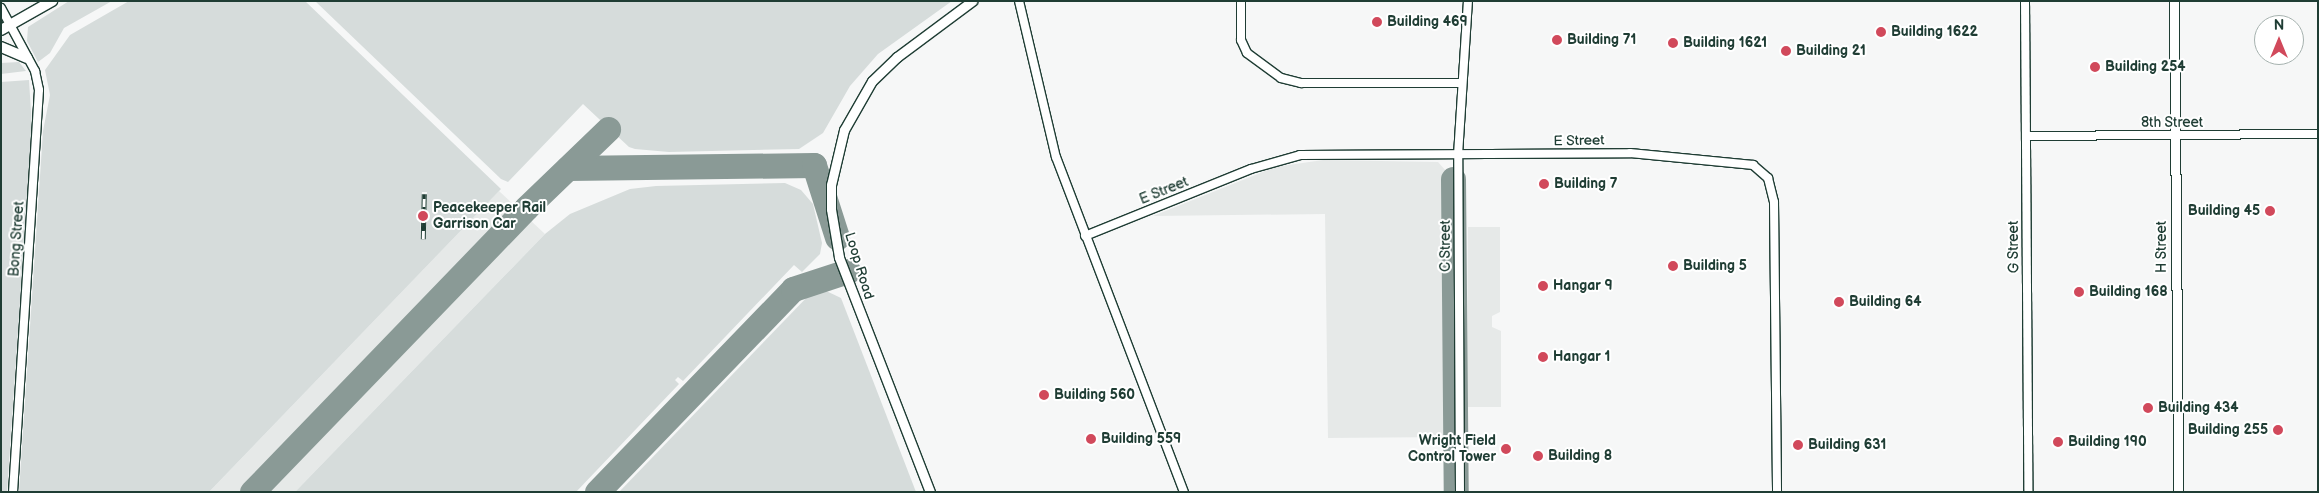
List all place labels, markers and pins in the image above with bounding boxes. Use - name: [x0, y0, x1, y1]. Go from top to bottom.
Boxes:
- place label: Building 469: [1387, 14, 1468, 30]
- marker: Building 469: [1371, 16, 1383, 28]
- place label: Building 1622: [1891, 24, 1978, 40]
- marker: Building 1622: [1875, 26, 1887, 38]
- place label: Building 71: [1567, 32, 1636, 48]
- marker: Building 71: [1551, 34, 1563, 46]
- place label: Building 1621: [1683, 35, 1767, 51]
- marker: Building 1621: [1667, 37, 1679, 49]
- place label: Building 21: [1796, 43, 1866, 59]
- marker: Building 21: [1780, 45, 1792, 57]
- place label: Building 254: [2105, 59, 2186, 75]
- marker: Building 254: [2089, 61, 2101, 73]
- place label: Building 7: [1554, 176, 1618, 192]
- marker: Building 7: [1538, 178, 1550, 190]
- place label: Peacekeeper Rail Garrison Car: [433, 200, 546, 232]
- place label: Building 45: [2188, 203, 2260, 219]
- marker: Building 45: [2264, 205, 2276, 217]
- marker: Peacekeeper Rail Garrison Car: [417, 210, 429, 222]
- place label: Building 5: [1683, 258, 1747, 274]
- marker: Building 5: [1667, 260, 1679, 272]
- place label: Hangar 9: [1553, 278, 1613, 294]
- marker: Hangar 9: [1537, 280, 1549, 292]
- place label: Building 168: [2089, 284, 2168, 300]
- marker: Building 168: [2073, 286, 2085, 298]
- place label: Building 64: [1849, 294, 1922, 310]
- marker: Building 64: [1833, 296, 1845, 308]
- place label: Hangar 1: [1553, 349, 1610, 365]
- marker: Hangar 1: [1537, 351, 1549, 363]
- place label: Building 560: [1054, 387, 1135, 403]
- marker: Building 560: [1038, 389, 1050, 401]
- place label: Building 434: [2158, 400, 2238, 416]
- marker: Building 434: [2142, 402, 2154, 414]
- place label: Building 255: [2188, 422, 2268, 438]
- marker: Building 255: [2272, 424, 2284, 436]
- place label: Building 559: [1101, 431, 1181, 447]
- marker: Building 559: [1085, 433, 1097, 445]
- place label: Wright Field Control Tower: [1408, 433, 1496, 466]
- place label: Building 190: [2068, 434, 2147, 450]
- marker: Building 190: [2052, 436, 2064, 448]
- place label: Building 631: [1808, 437, 1886, 453]
- marker: Building 631: [1792, 439, 1804, 451]
- marker: Wright Field Control Tower: [1500, 443, 1512, 455]
- place label: Building 8: [1548, 448, 1612, 464]
- marker: Building 8: [1532, 450, 1544, 462]

